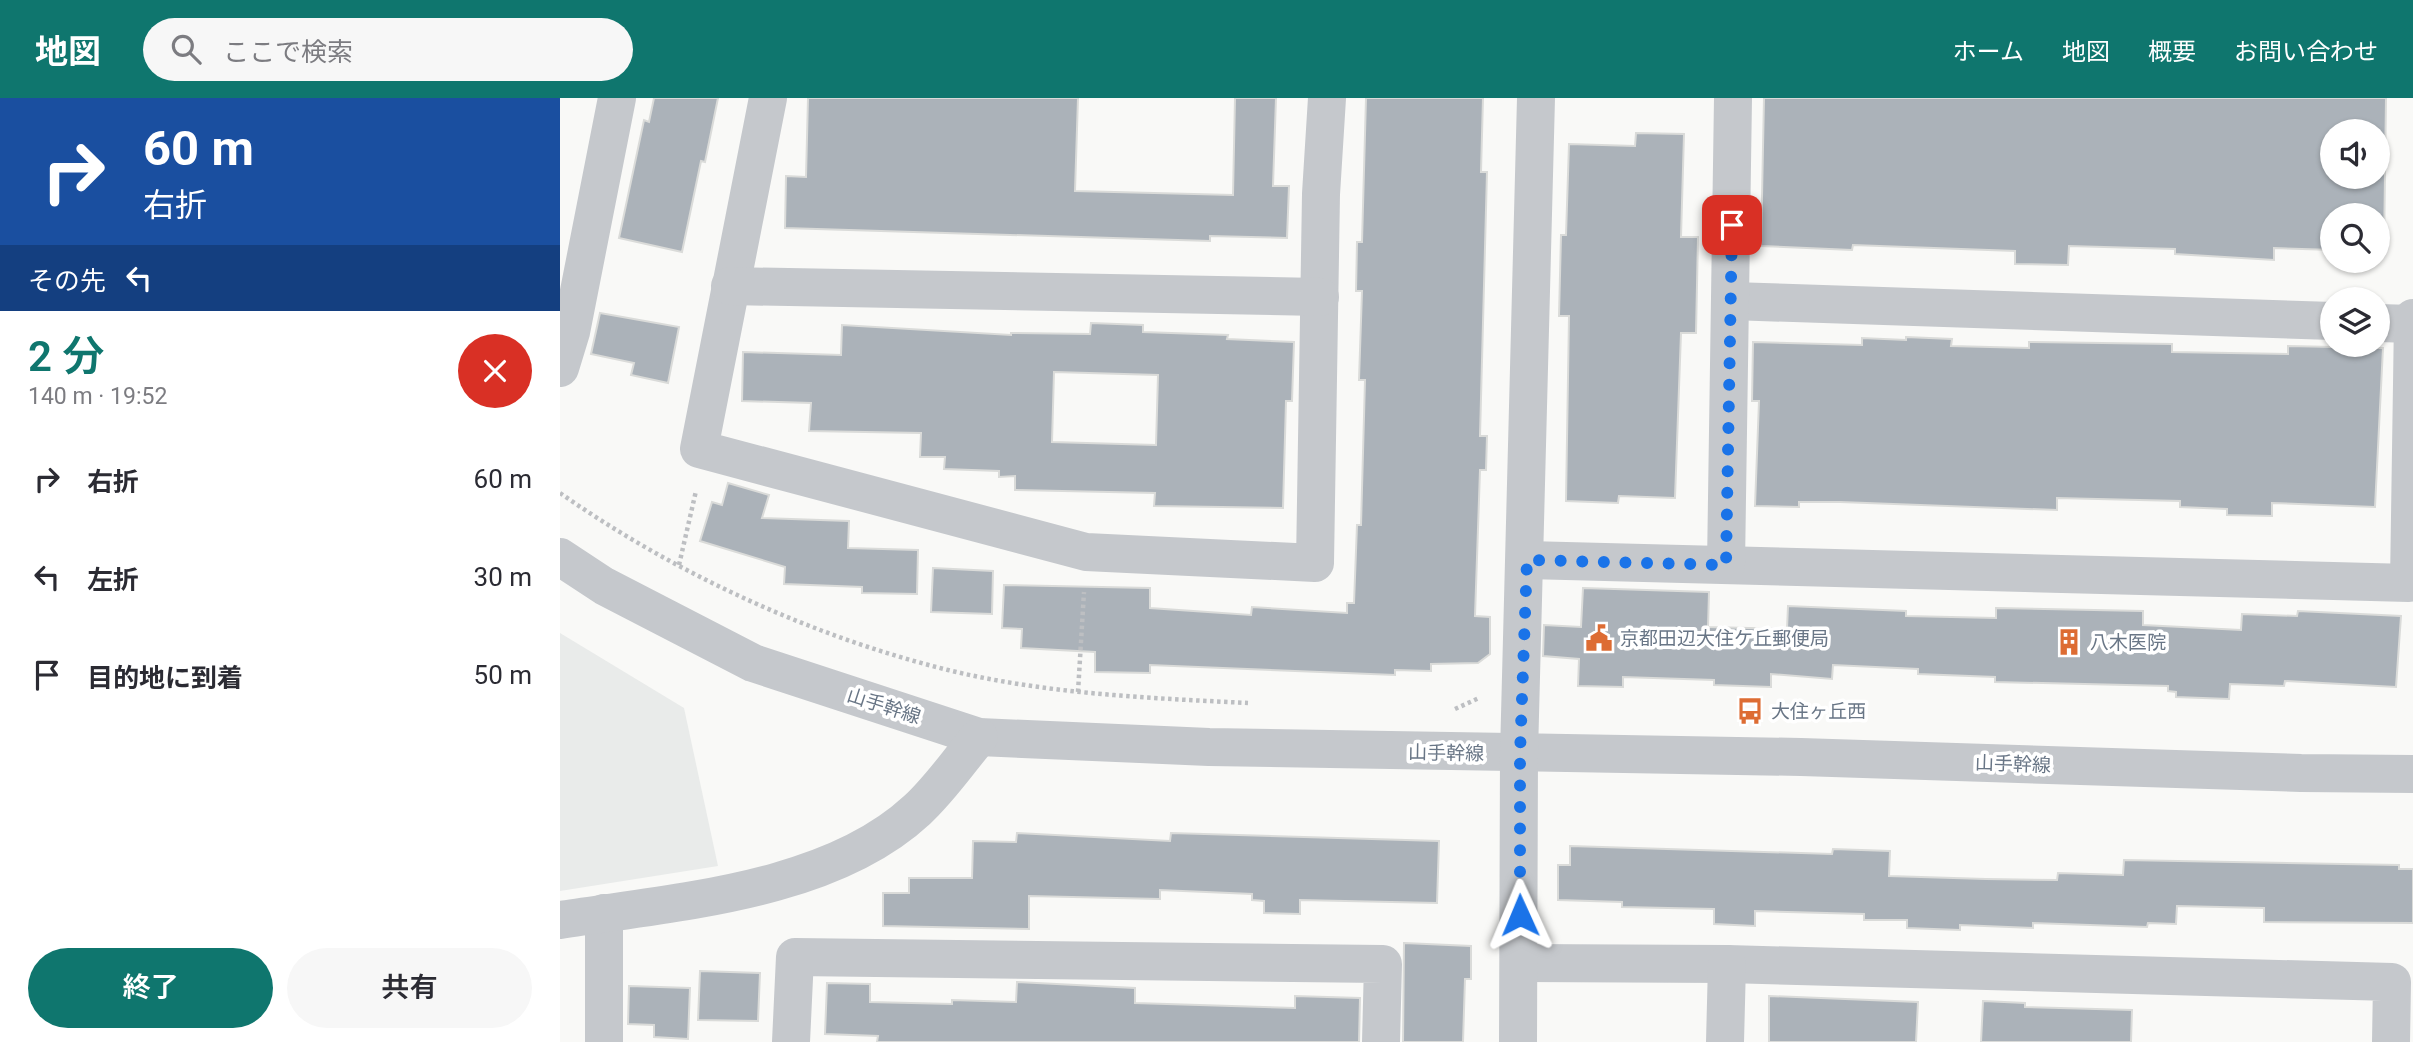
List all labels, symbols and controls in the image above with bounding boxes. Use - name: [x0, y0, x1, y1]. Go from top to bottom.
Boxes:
- search box: [143, 18, 633, 81]
- icon: search: [167, 30, 205, 68]
- text: 地図: [35, 32, 101, 71]
- text: ここで検索: [223, 37, 353, 67]
- text: ホーム: [1953, 38, 2024, 66]
- text: 地図: [2062, 38, 2110, 66]
- text: 概要: [2148, 38, 2196, 66]
- text: お問い合わせ: [2234, 38, 2378, 66]
- map controls: [2320, 119, 2390, 357]
- button: sound: [2320, 119, 2390, 189]
- text: 60 m: [143, 120, 254, 177]
- icon: right: [28, 126, 119, 217]
- text: 右折: [143, 186, 207, 224]
- pin: [1702, 195, 1762, 255]
- button: search: [2320, 203, 2390, 273]
- icon: arrive: [1713, 206, 1751, 244]
- icon: left: [120, 259, 158, 297]
- text: その先: [28, 266, 106, 296]
- button: layers: [2320, 287, 2390, 357]
- text: 2 分: [28, 332, 104, 381]
- button: close: [458, 334, 532, 408]
- text: 140 m · 19:52: [28, 383, 167, 410]
- icon: right: [28, 460, 66, 498]
- text: 60 m: [474, 464, 532, 494]
- text: 右折: [87, 467, 139, 497]
- icon: left: [28, 558, 66, 596]
- text: 30 m: [474, 562, 532, 592]
- text: 左折: [87, 565, 139, 595]
- public building icon: 京都田辺大住ケ丘郵便局: [1584, 623, 1614, 653]
- place label: 京都田辺大住ケ丘郵便局: [1620, 627, 1829, 650]
- building icon: 八木医院: [2054, 627, 2084, 657]
- place label: 八木医院: [2090, 631, 2166, 654]
- icon: arrive: [28, 656, 66, 694]
- text: 50 m: [474, 660, 532, 690]
- text: 目的地に到着: [87, 663, 243, 693]
- street label: 山手幹線: [844, 683, 924, 729]
- bus stop icon: 大住ヶ丘西: [1735, 696, 1765, 726]
- place label: 大住ヶ丘西: [1771, 700, 1866, 723]
- street label: 山手幹線: [1408, 741, 1484, 765]
- street label: 山手幹線: [1975, 751, 2051, 777]
- position arrow: [1483, 878, 1557, 952]
- button: 終了: [28, 948, 273, 1028]
- button: 共有: [287, 948, 532, 1028]

